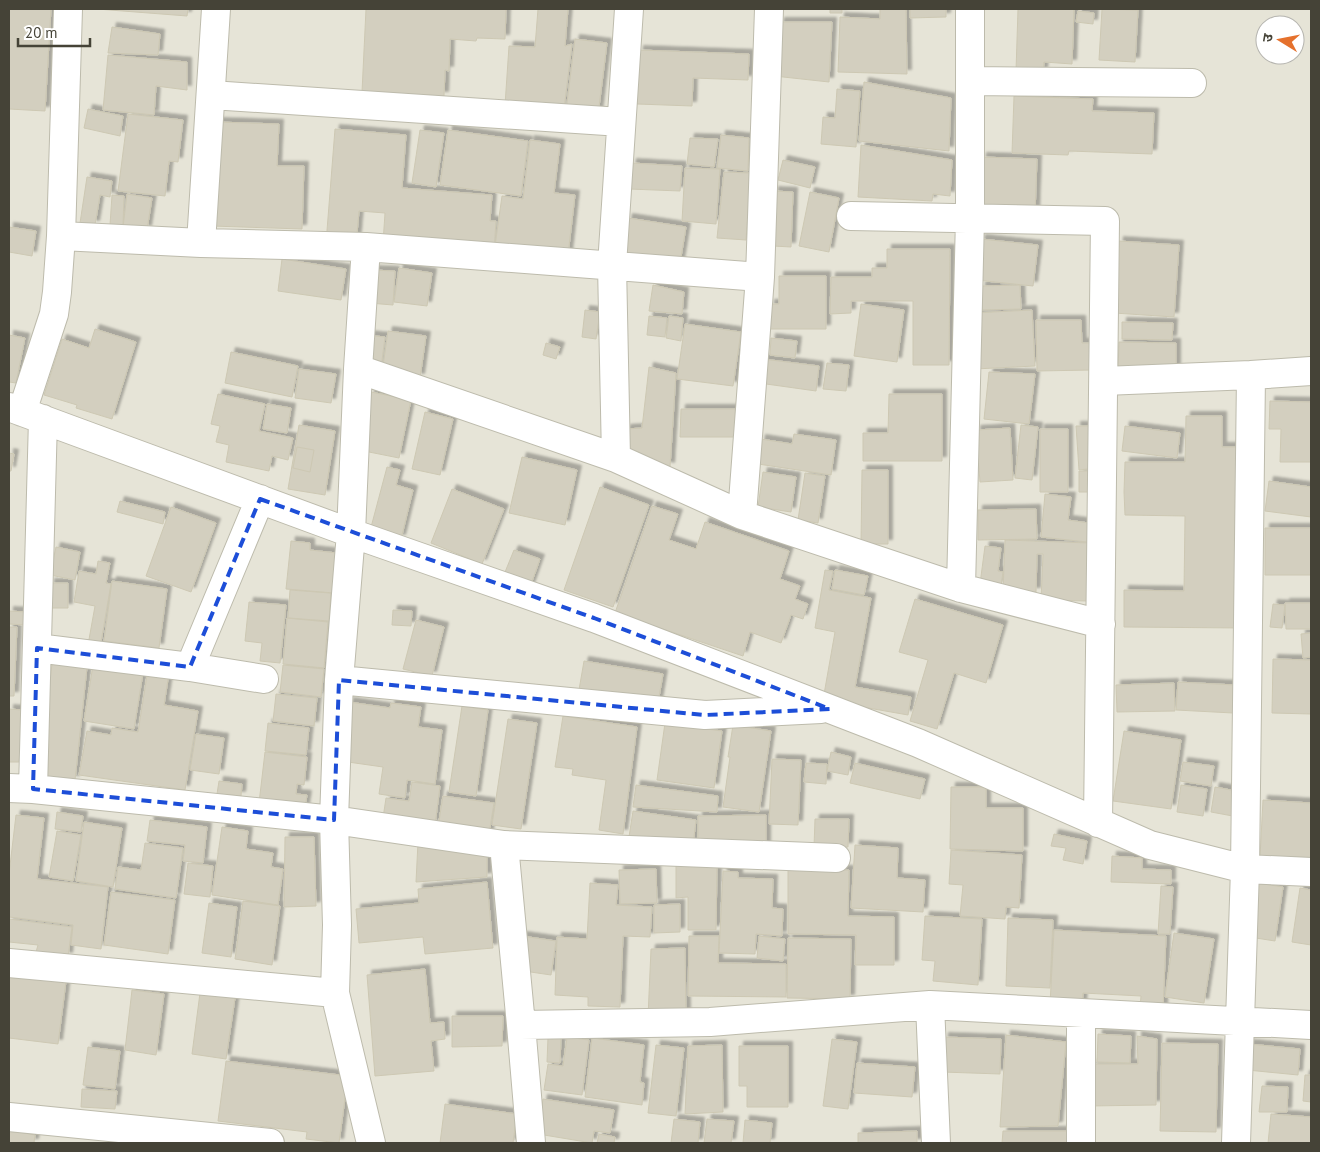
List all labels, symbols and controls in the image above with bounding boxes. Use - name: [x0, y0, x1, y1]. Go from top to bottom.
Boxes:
- scale bar: [18, 15, 90, 47]
- north arrow: [1255, 15, 1305, 65]
- text: 20 m: [25, 23, 58, 42]
- text: उ: [1258, 31, 1277, 43]

